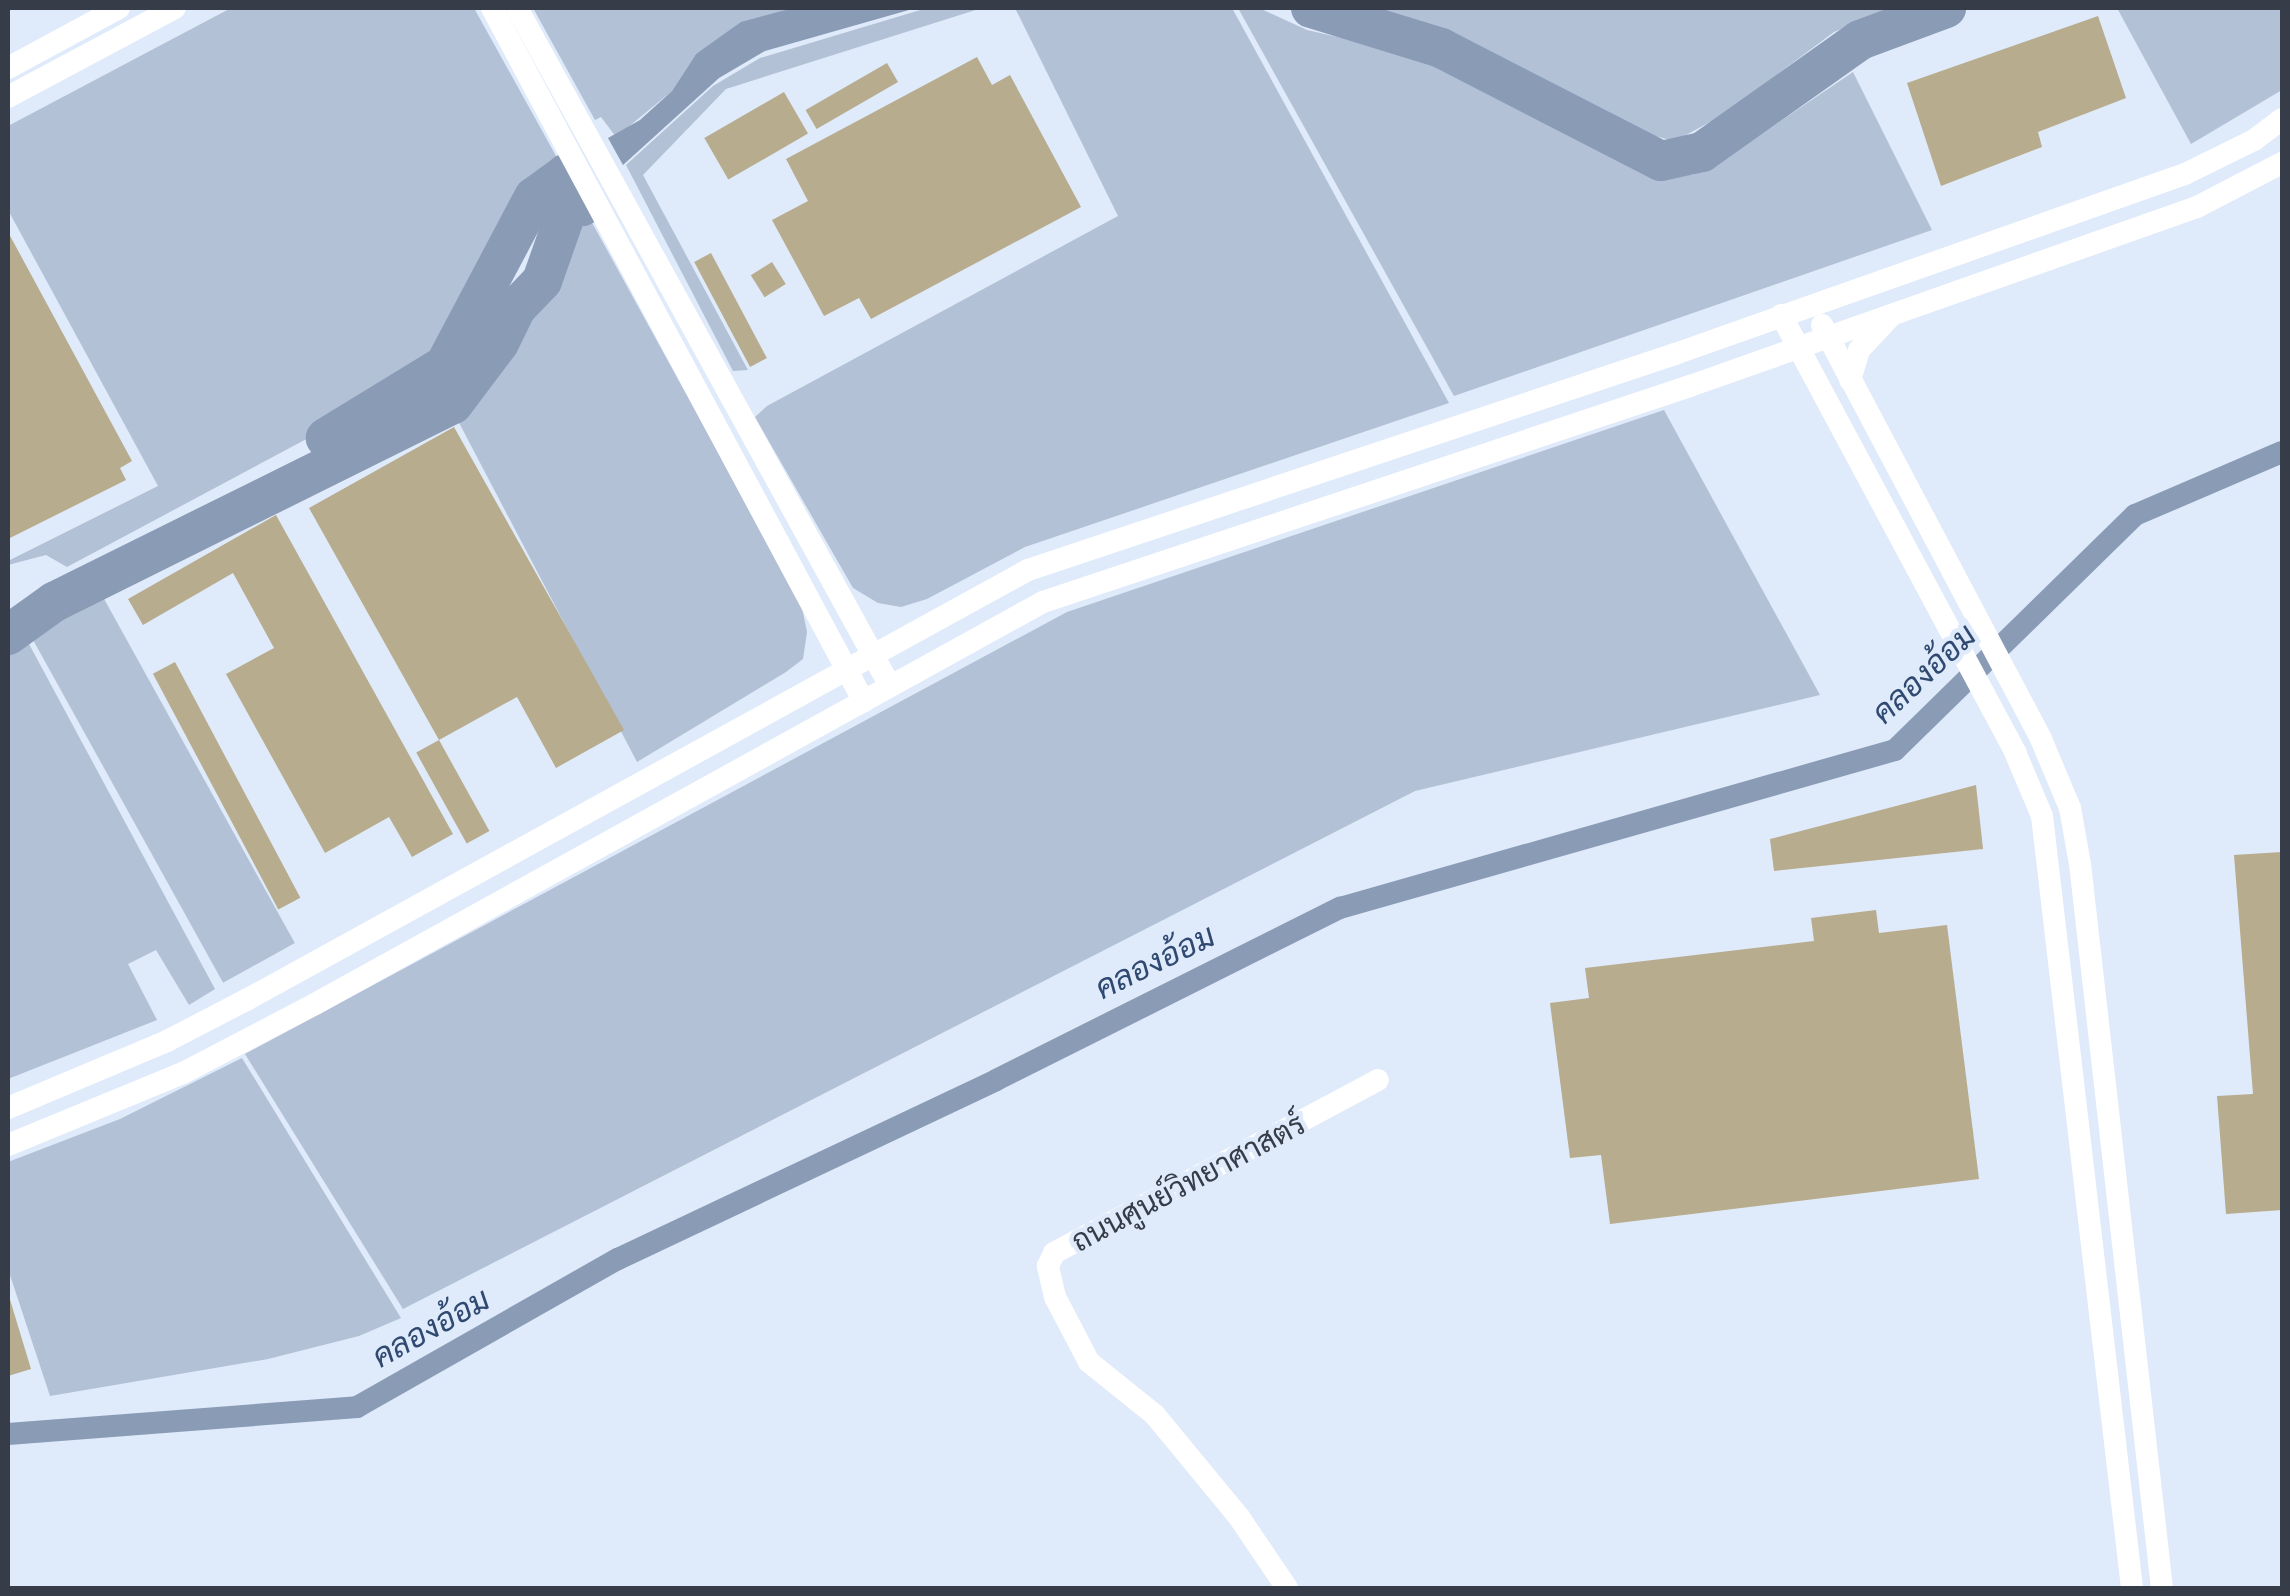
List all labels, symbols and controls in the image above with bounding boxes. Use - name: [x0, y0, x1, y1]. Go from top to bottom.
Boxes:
- water label: คลองอ้อม: [1864, 616, 1984, 732]
- water label: คลองอ้อม: [1089, 917, 1221, 1007]
- street label: ถนนศูนย์วิทยาศาสตร์: [1065, 1105, 1311, 1259]
- water label: คลองอ้อม: [366, 1280, 496, 1376]

